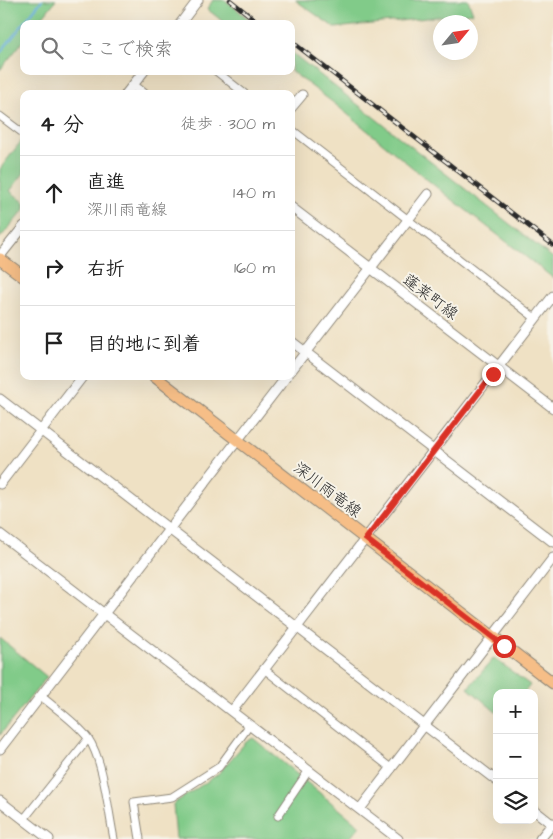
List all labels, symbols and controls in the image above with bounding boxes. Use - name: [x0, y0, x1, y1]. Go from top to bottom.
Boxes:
- north arrow: [433, 15, 478, 60]
- search box: [20, 20, 295, 75]
- icon: search: [38, 34, 66, 62]
- text: ここで検索: [78, 36, 173, 63]
- text: 4 分: [40, 110, 84, 139]
- text: 徒歩 · 300 m: [181, 113, 275, 135]
- text: 直進: [87, 169, 125, 196]
- icon: ahead: [40, 179, 68, 207]
- text: 140 m: [233, 182, 275, 204]
- text: 深川雨竜線: [87, 199, 167, 221]
- icon: right: [40, 254, 68, 282]
- text: 右折: [87, 256, 125, 283]
- text: 160 m: [234, 257, 275, 279]
- street label: 蓬莱町線: [398, 269, 463, 325]
- icon: arrive: [40, 329, 68, 357]
- text: 目的地に到着: [87, 331, 201, 358]
- route end: [482, 363, 505, 386]
- street label: 深川雨竜線: [289, 457, 366, 523]
- route start: [493, 635, 516, 658]
- map controls: [493, 689, 538, 824]
- button: +: [493, 689, 538, 734]
- button: −: [493, 734, 538, 779]
- button: layers: [493, 779, 538, 824]

